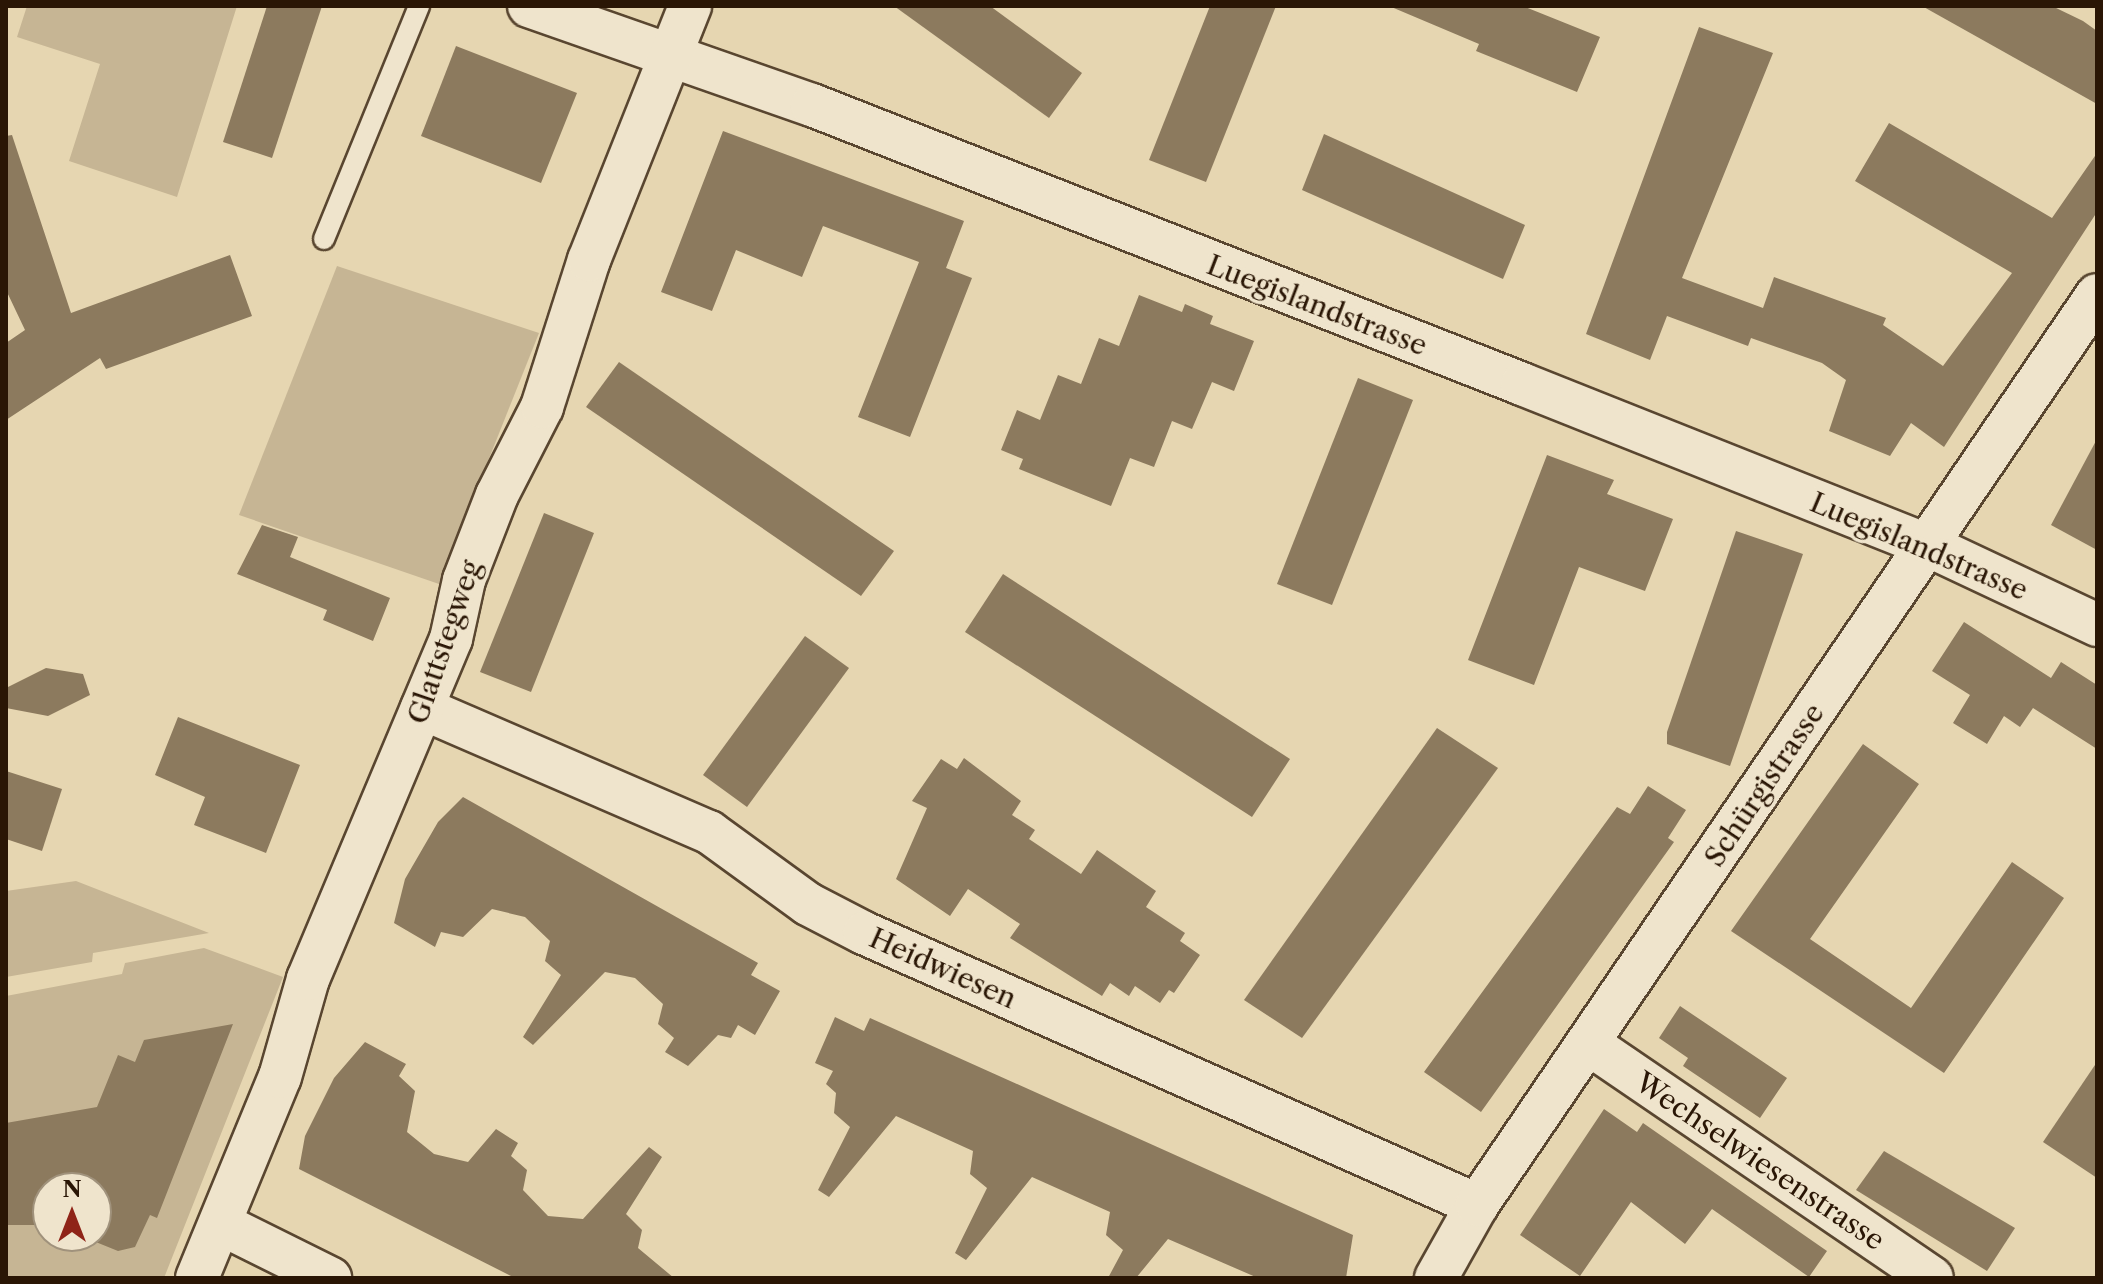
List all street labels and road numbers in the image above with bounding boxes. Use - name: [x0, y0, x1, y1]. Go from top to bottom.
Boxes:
- street label: Luegislandstrasse: [1202, 248, 1432, 362]
- street label: Luegislandstrasse: [1805, 485, 2033, 607]
- street label: Glattstegweg: [400, 556, 488, 728]
- street label: Schürgistrasse: [1697, 697, 1831, 873]
- street label: Heidwiesen: [864, 921, 1022, 1015]
- street label: Wechselwiesenstrasse: [1629, 1065, 1891, 1257]

